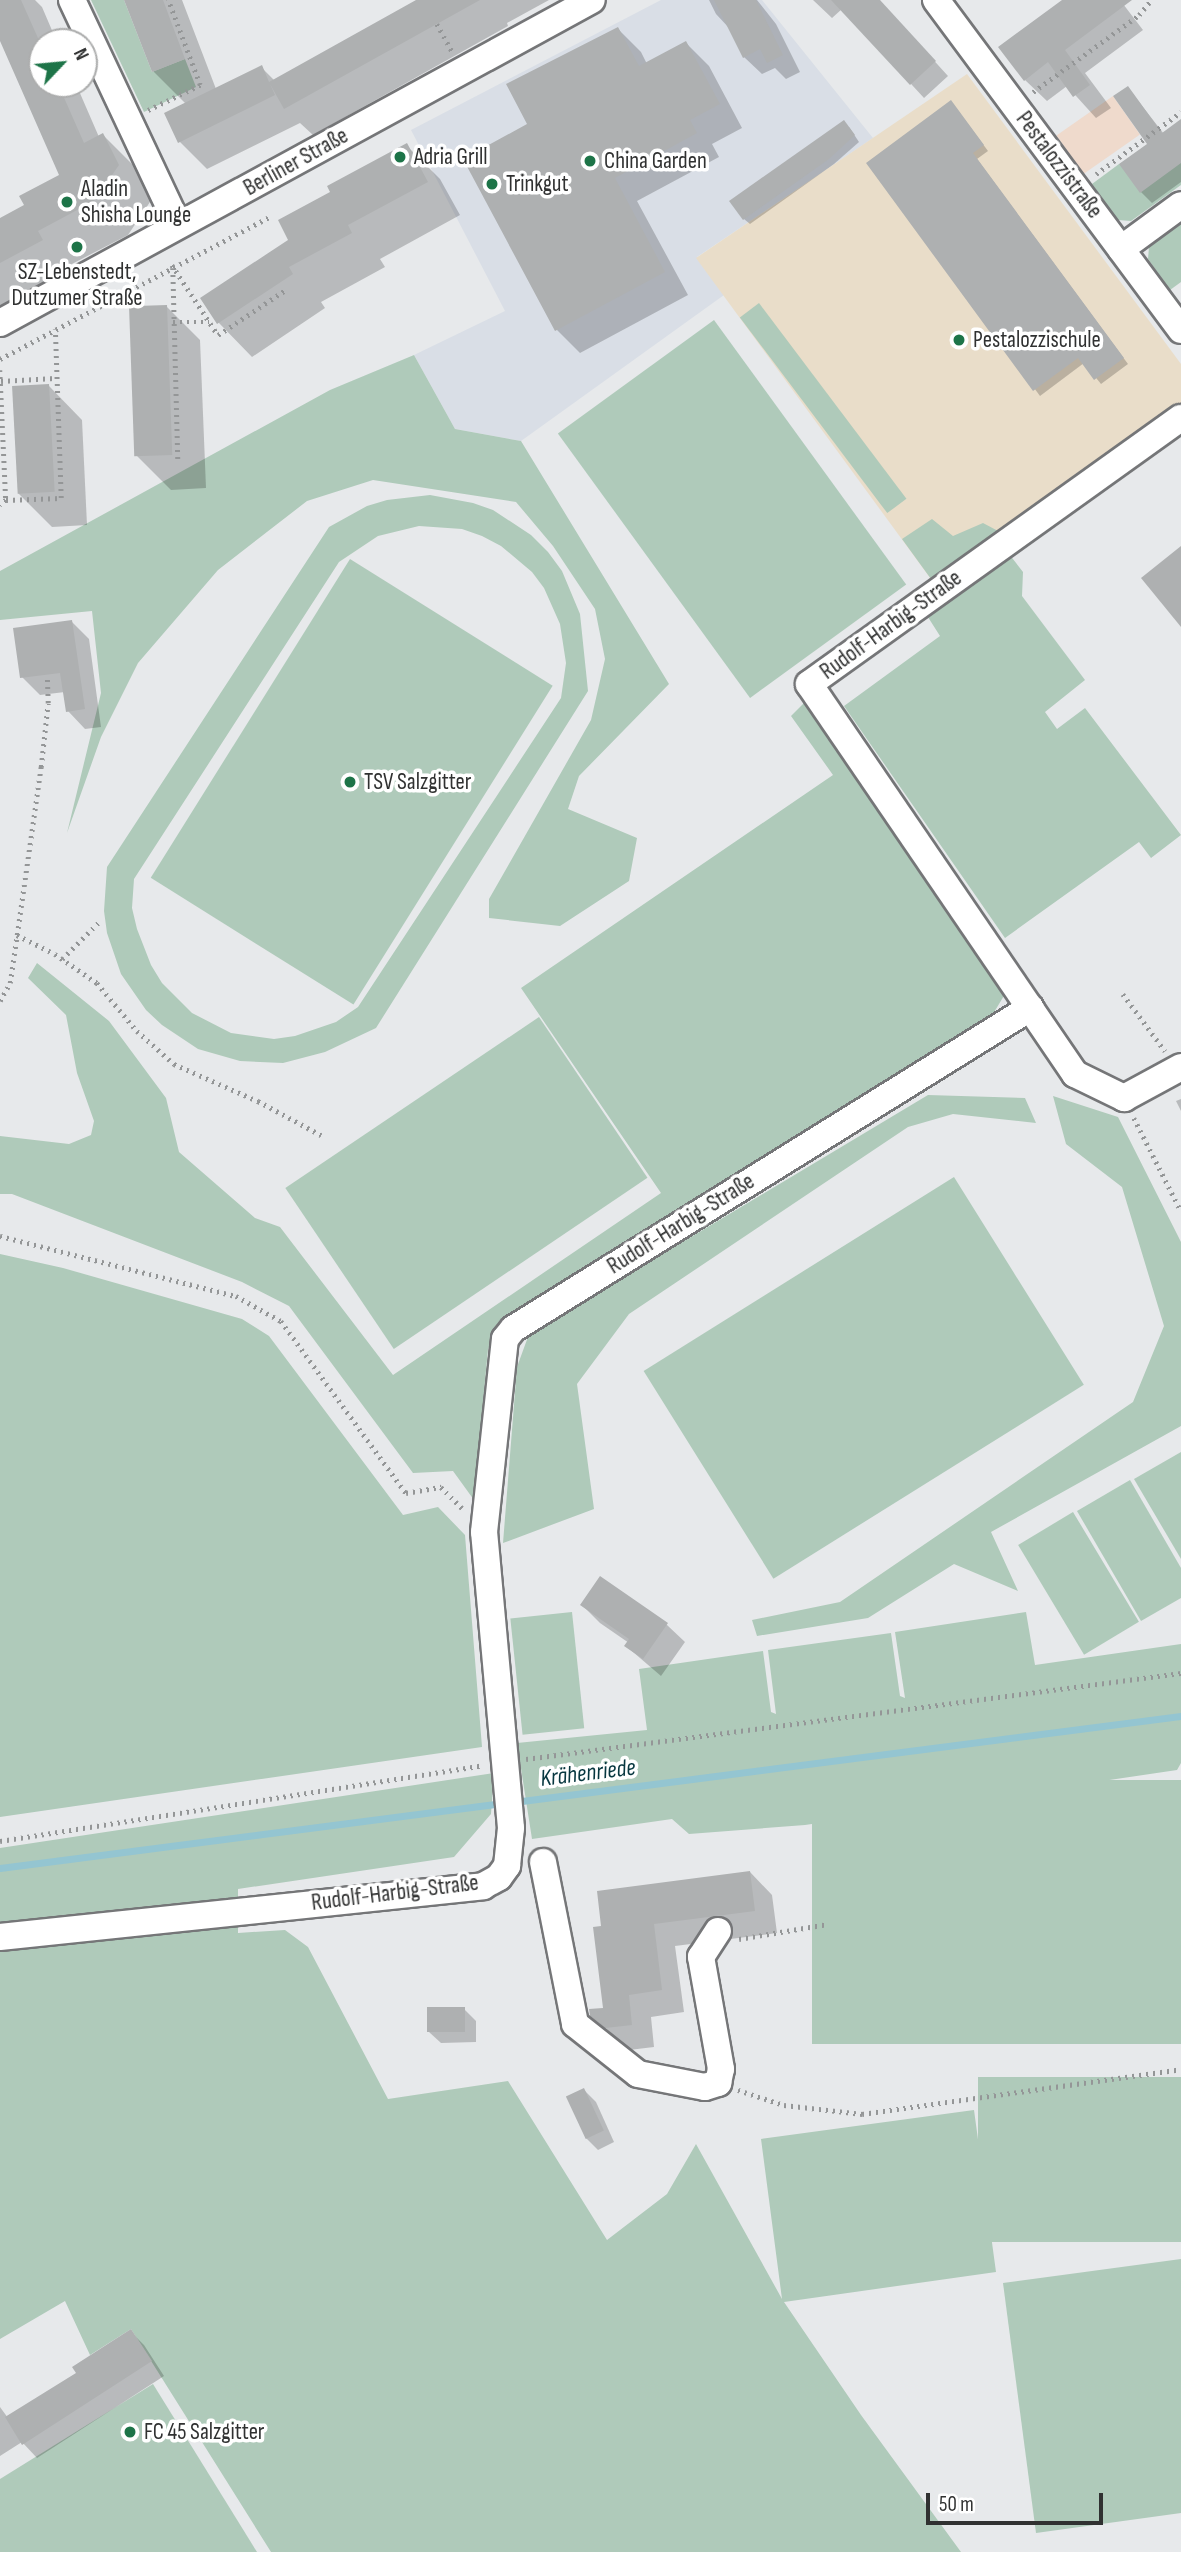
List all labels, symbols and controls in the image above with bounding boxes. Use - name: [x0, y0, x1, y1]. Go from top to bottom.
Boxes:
- north arrow: [28, 28, 98, 98]
- text: N: [68, 45, 93, 64]
- street label: Pestalozzistraße: [1010, 106, 1108, 224]
- street label: Berliner Straße: [239, 122, 353, 202]
- place label: Adria Grill: [414, 143, 487, 171]
- place label: China Garden: [604, 147, 707, 175]
- marker: Adria Grill: [392, 149, 408, 165]
- marker: China Garden: [582, 153, 598, 169]
- place label: Trinkgut: [506, 170, 568, 198]
- place label: Aladin Shisha Lounge: [81, 175, 191, 229]
- marker: Trinkgut: [484, 176, 500, 192]
- marker: Aladin Shisha Lounge: [59, 194, 75, 210]
- marker: SZ-Lebenstedt, Dutzumer Straße: [69, 239, 85, 255]
- place label: SZ-Lebenstedt, Dutzumer Straße: [11, 258, 143, 312]
- place label: Pestalozzischule: [973, 326, 1101, 354]
- marker: Pestalozzischule: [951, 332, 967, 348]
- street label: Rudolf-Harbig-Straße: [815, 564, 967, 686]
- place label: TSV Salzgitter: [364, 768, 471, 796]
- marker: TSV Salzgitter: [342, 774, 358, 790]
- street label: Rudolf-Harbig-Straße: [602, 1168, 760, 1280]
- water label: Krähenriede: [539, 1753, 637, 1793]
- street label: Rudolf-Harbig-Straße: [310, 1869, 480, 1917]
- place label: FC 45 Salzgitter: [144, 2418, 264, 2446]
- marker: FC 45 Salzgitter: [122, 2424, 138, 2440]
- scale bar: [929, 2478, 1106, 2522]
- text: 50 m: [939, 2492, 974, 2517]

